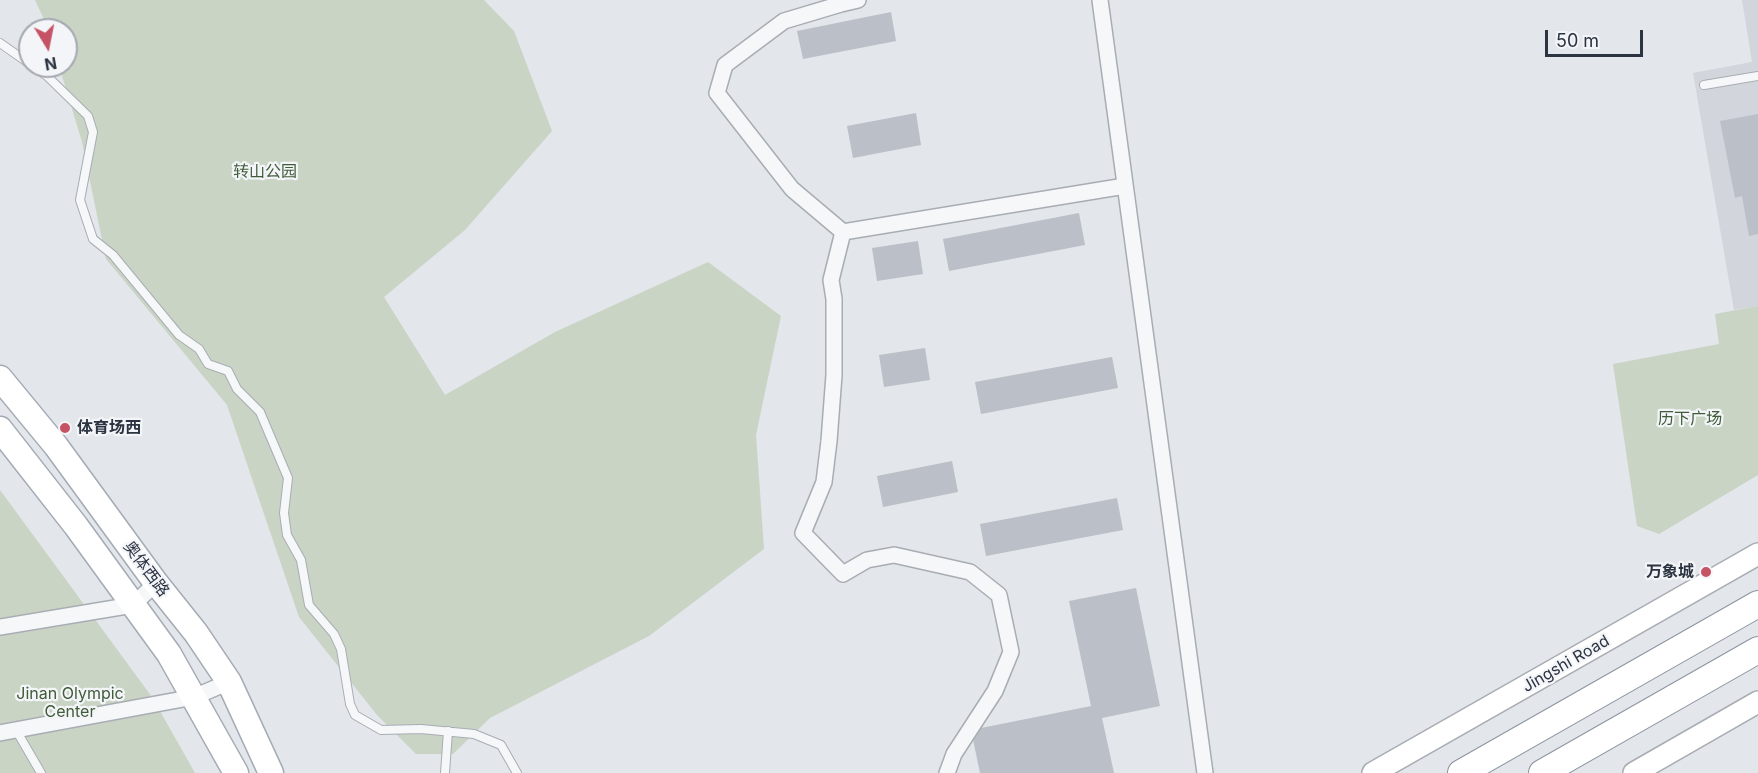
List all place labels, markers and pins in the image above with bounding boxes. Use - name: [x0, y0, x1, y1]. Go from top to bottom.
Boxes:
- place label: 体育场西: [77, 418, 141, 438]
- marker: 体育场西: [58, 421, 72, 435]
- place label: 万象城: [1646, 562, 1694, 582]
- marker: 万象城: [1699, 565, 1713, 579]

